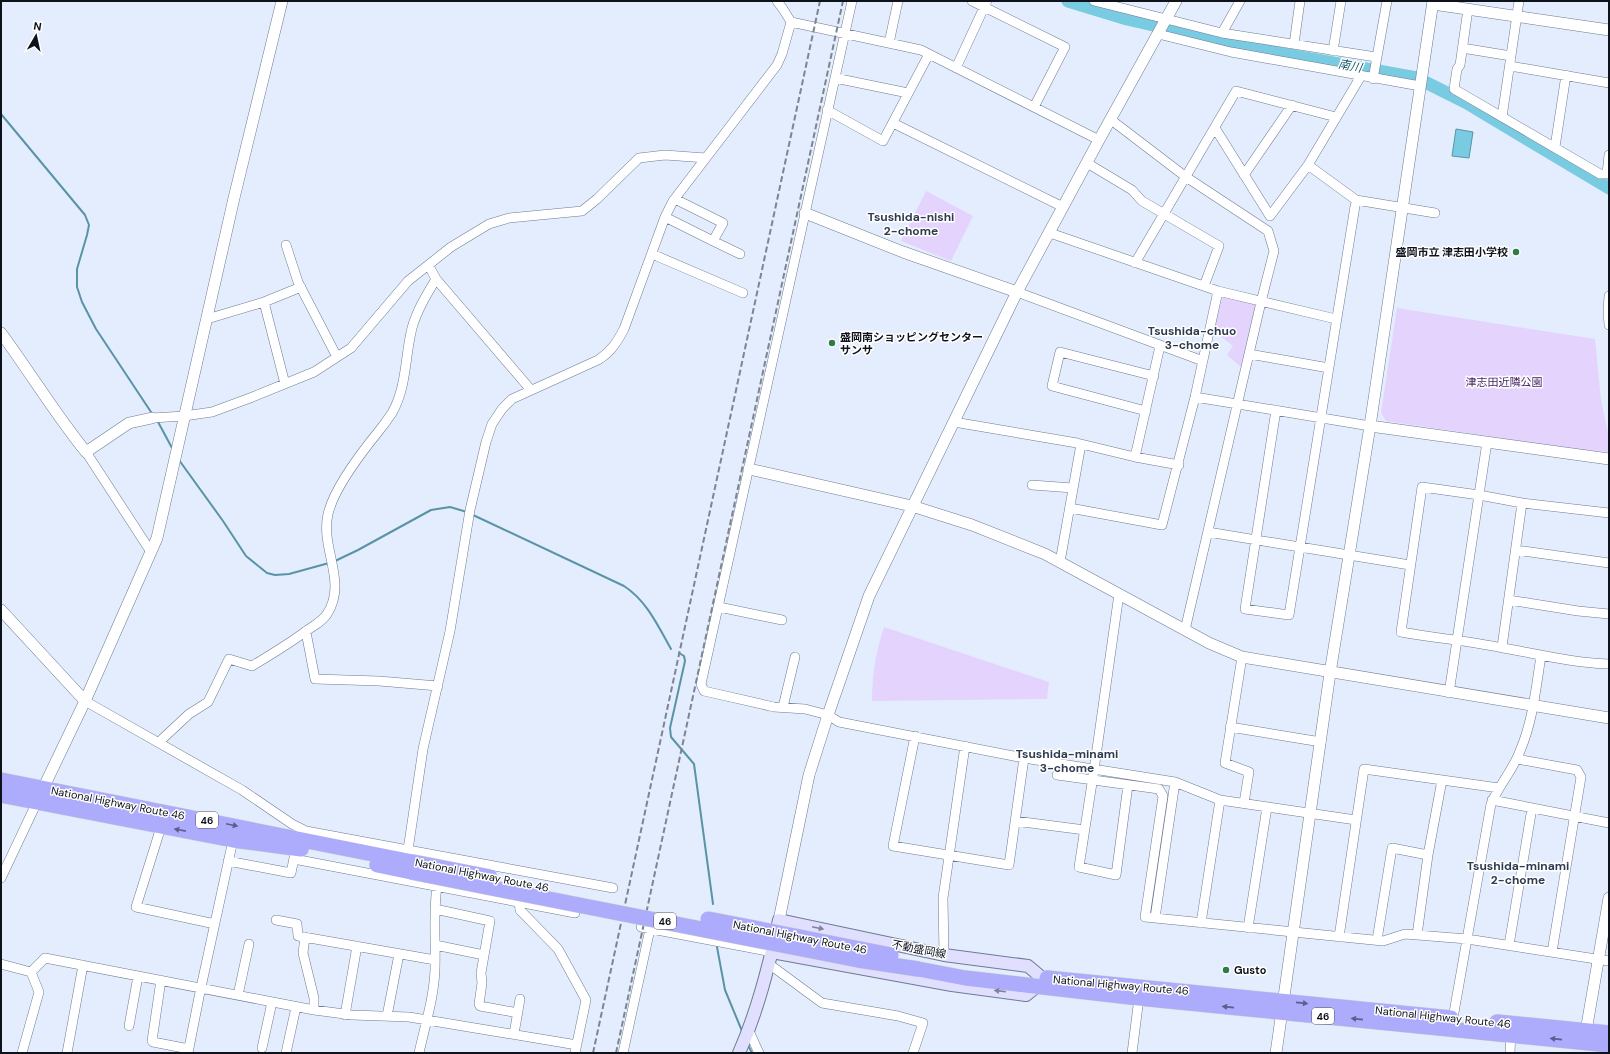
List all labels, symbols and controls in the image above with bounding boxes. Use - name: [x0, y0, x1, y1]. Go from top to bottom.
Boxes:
- north arrow: [16, 16, 56, 56]
- text: N: [33, 19, 43, 34]
- water label: 南川: [1337, 56, 1365, 76]
- district label: Tsushida-nishi 2-chome: [868, 209, 954, 239]
- place label: 盛岡市立 津志田小学校: [1395, 245, 1508, 259]
- marker: 盛岡市立 津志田小学校: [1511, 247, 1521, 257]
- district label: Tsushida-chuo 3-chome: [1148, 323, 1236, 353]
- place label: 盛岡南ショッピングセンター サンサ: [840, 330, 983, 357]
- marker: 盛岡南ショッピングセンター サンサ: [827, 338, 837, 348]
- park label: 津志田近隣公園: [1466, 375, 1543, 389]
- district label: Tsushida-minami 3-chome: [1016, 746, 1118, 776]
- street label: National Highway Route 46: [50, 783, 186, 823]
- road number: 46: [196, 812, 218, 828]
- one-way arrow: [225, 823, 238, 829]
- one-way arrow: [174, 827, 186, 833]
- street label: National Highway Route 46: [414, 855, 550, 895]
- district label: Tsushida-minami 2-chome: [1467, 858, 1569, 888]
- road number: 46: [654, 913, 676, 929]
- street label: National Highway Route 46: [732, 917, 868, 957]
- one-way arrow: [811, 925, 824, 931]
- street label: 不動盛岡線: [891, 937, 947, 961]
- place label: Gusto: [1234, 963, 1267, 977]
- marker: Gusto: [1221, 965, 1231, 975]
- street label: National Highway Route 46: [1053, 972, 1190, 998]
- one-way arrow: [994, 988, 1006, 995]
- one-way arrow: [1296, 999, 1308, 1006]
- one-way arrow: [1222, 1003, 1234, 1010]
- street label: National Highway Route 46: [1375, 1003, 1512, 1031]
- road number: 46: [1312, 1008, 1334, 1024]
- one-way arrow: [1351, 1016, 1363, 1023]
- one-way arrow: [1550, 1036, 1562, 1043]

